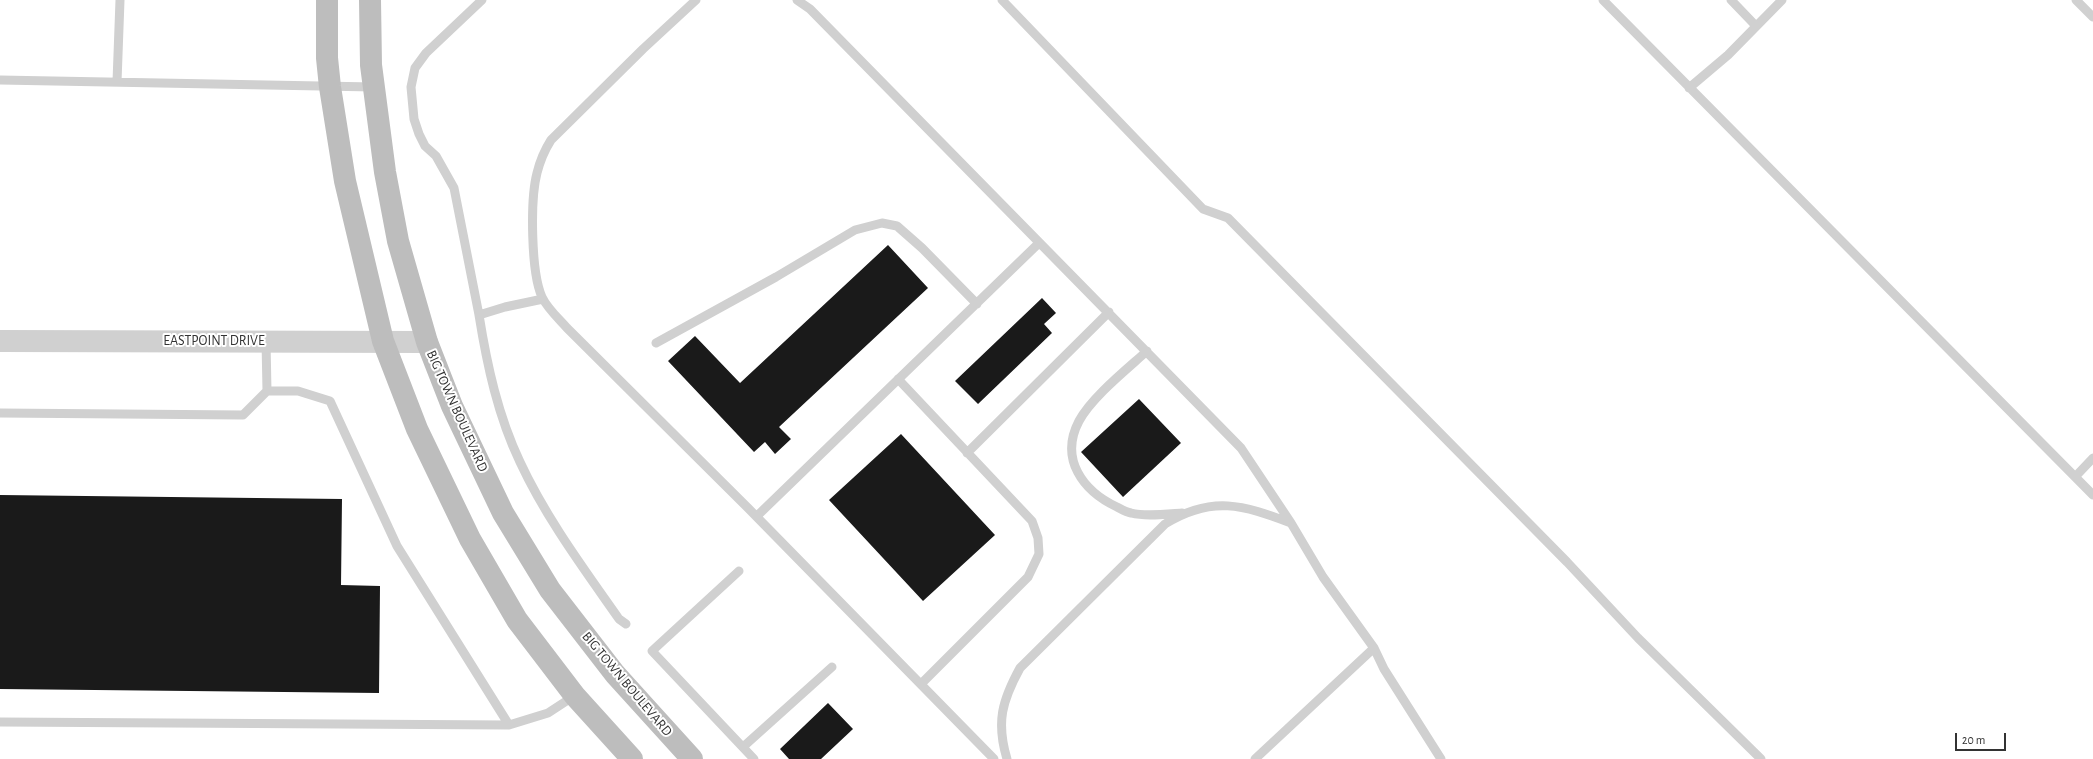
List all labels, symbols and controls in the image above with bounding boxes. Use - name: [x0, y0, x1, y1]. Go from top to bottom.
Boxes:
- street label: EASTPOINT DRIVE: [163, 333, 265, 349]
- street label: BIG TOWN BOULEVARD: [423, 348, 491, 474]
- street label: BIG TOWN BOULEVARD: [578, 628, 676, 740]
- scale bar: [1957, 725, 2008, 751]
- text: 20 m: [1962, 734, 1985, 746]

